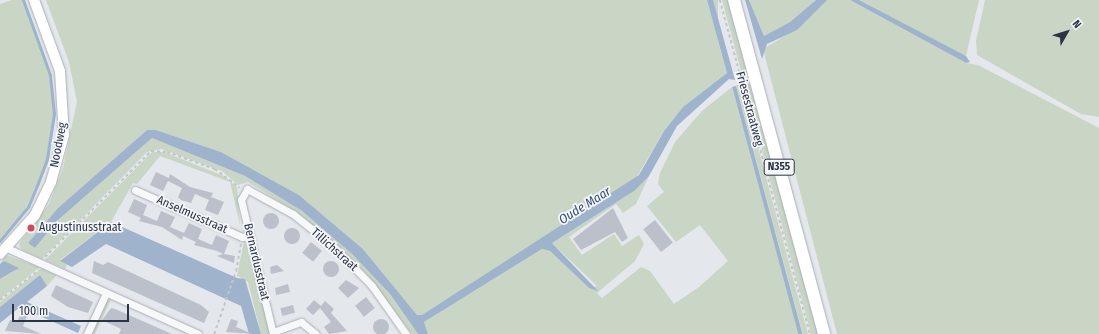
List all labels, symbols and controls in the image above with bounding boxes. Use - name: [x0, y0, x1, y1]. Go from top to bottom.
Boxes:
- north arrow: [1047, 12, 1087, 52]
- text: N: [1070, 17, 1084, 31]
- street label: Friesestraatweg: [732, 70, 766, 148]
- street label: Noodweg: [48, 121, 70, 169]
- road number: N355: [763, 158, 795, 176]
- water label: Oude Maar: [556, 184, 614, 228]
- street label: Anselmusstraat: [154, 193, 230, 237]
- place label: Augustinusstraat: [39, 221, 122, 235]
- street label: Bernardusstraat: [240, 222, 272, 302]
- marker: Augustinusstraat: [26, 223, 36, 233]
- street label: Tillichstraat: [308, 225, 360, 275]
- scale bar: [14, 296, 131, 322]
- text: 100 m: [19, 304, 48, 318]

